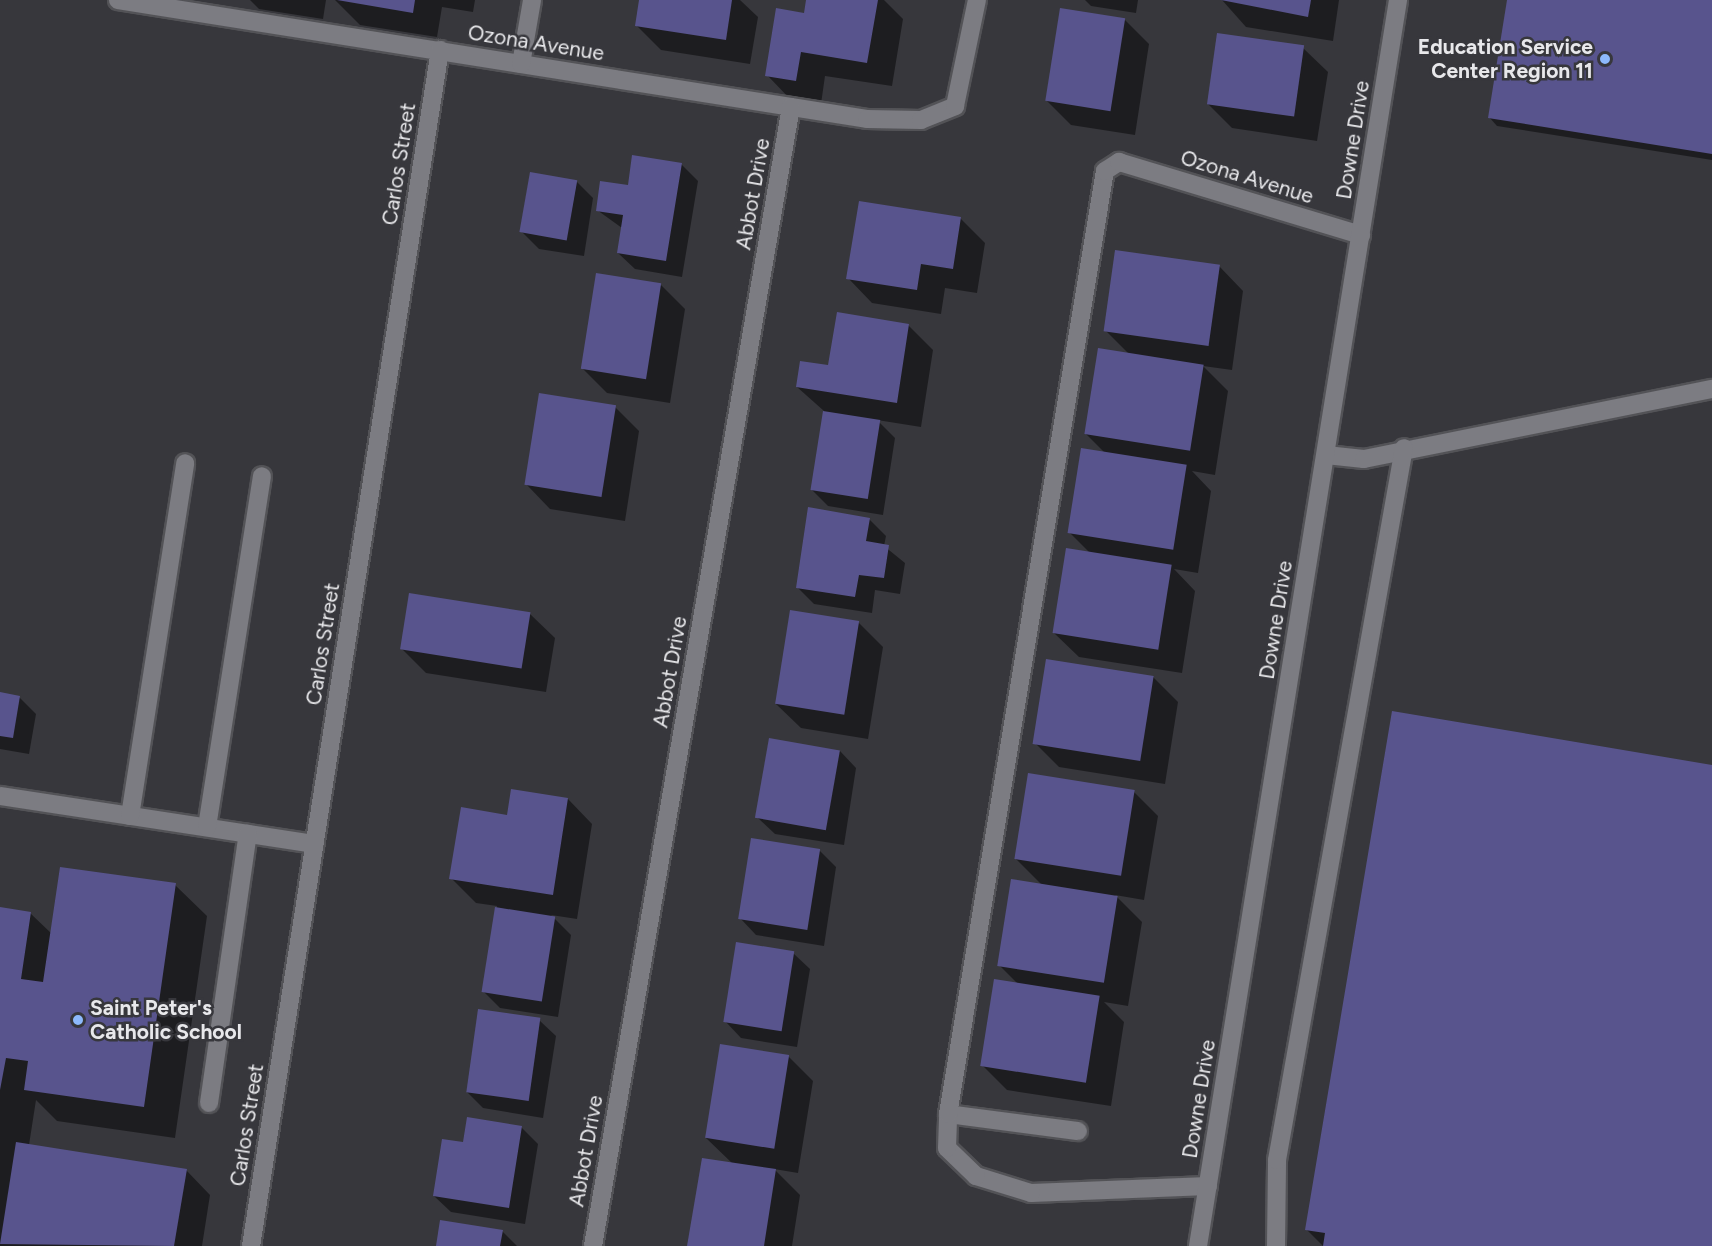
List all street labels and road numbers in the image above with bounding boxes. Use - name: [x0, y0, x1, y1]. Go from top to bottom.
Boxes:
- street label: Ozona Avenue: [466, 20, 606, 66]
- street label: Downe Drive: [1331, 79, 1375, 201]
- street label: Carlos Street: [377, 101, 421, 227]
- street label: Abbot Drive: [731, 136, 775, 252]
- street label: Ozona Avenue: [1178, 145, 1316, 209]
- street label: Downe Drive: [1254, 559, 1298, 681]
- street label: Carlos Street: [301, 581, 345, 707]
- street label: Abbot Drive: [648, 614, 692, 730]
- street label: Downe Drive: [1177, 1038, 1221, 1160]
- street label: Carlos Street: [225, 1062, 269, 1188]
- street label: Abbot Drive: [564, 1093, 608, 1209]

